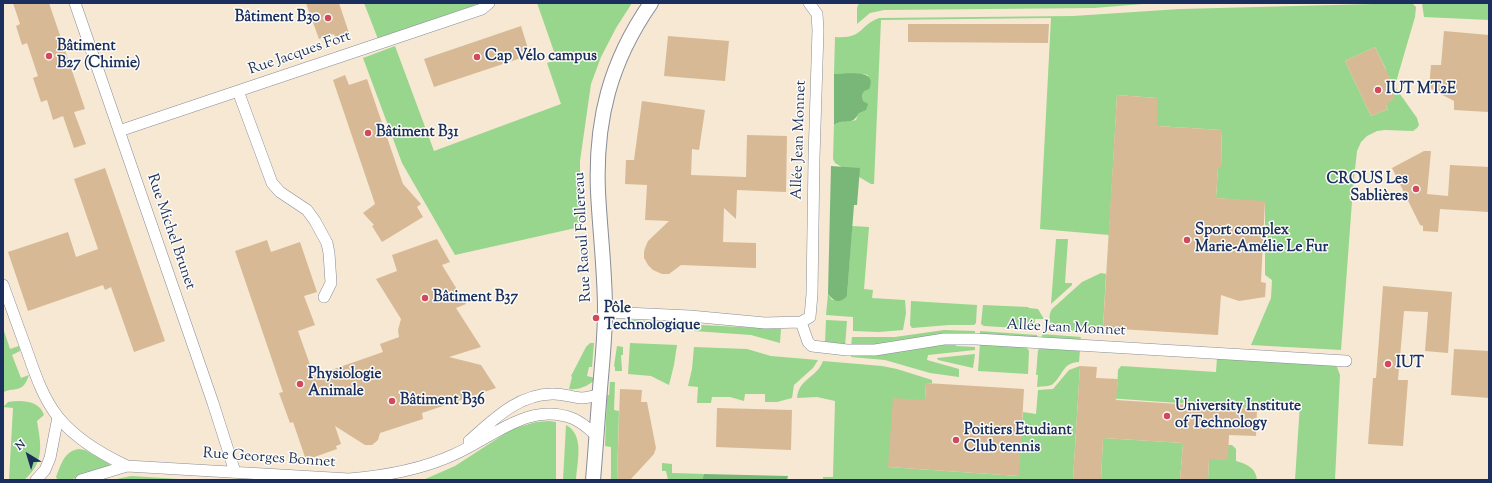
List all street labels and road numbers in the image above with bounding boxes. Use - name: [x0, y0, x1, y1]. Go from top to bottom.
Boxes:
- street label: Rue Jacques Fort: [246, 28, 354, 80]
- street label: Allée Jean Monnet: [789, 80, 811, 200]
- street label: Rue Raoul Follereau: [572, 171, 596, 303]
- street label: Rue Michel Brunet: [142, 172, 198, 292]
- street label: Allée Jean Monnet: [1006, 317, 1126, 341]
- street label: Rue Georges Bonnet: [202, 445, 336, 473]

